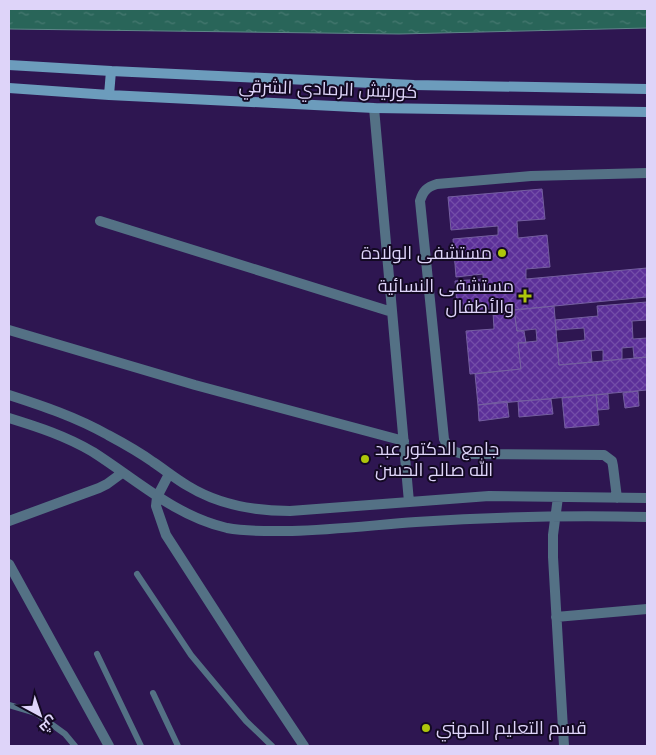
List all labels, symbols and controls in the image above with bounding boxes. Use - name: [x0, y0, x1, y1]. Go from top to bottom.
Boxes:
- street label: كورنيش الرمادي الشرقي: [238, 74, 418, 106]
- place label: مستشفى الولادة: [361, 241, 492, 264]
- marker: مستشفى الولادة: [496, 247, 508, 259]
- place label: مستشفى النسائية والأطفال: [378, 274, 514, 318]
- marker: مستشفى النسائية والأطفال: [518, 289, 532, 303]
- place label: جامع الدكتور عبد الله صالح الحسن: [375, 437, 499, 482]
- marker: جامع الدكتور عبد الله صالح الحسن: [359, 453, 371, 465]
- north arrow: [15, 690, 65, 740]
- text: ش: [36, 712, 61, 738]
- place label: قسم التعليم المهني: [436, 716, 587, 742]
- marker: قسم التعليم المهني: [420, 722, 432, 734]

